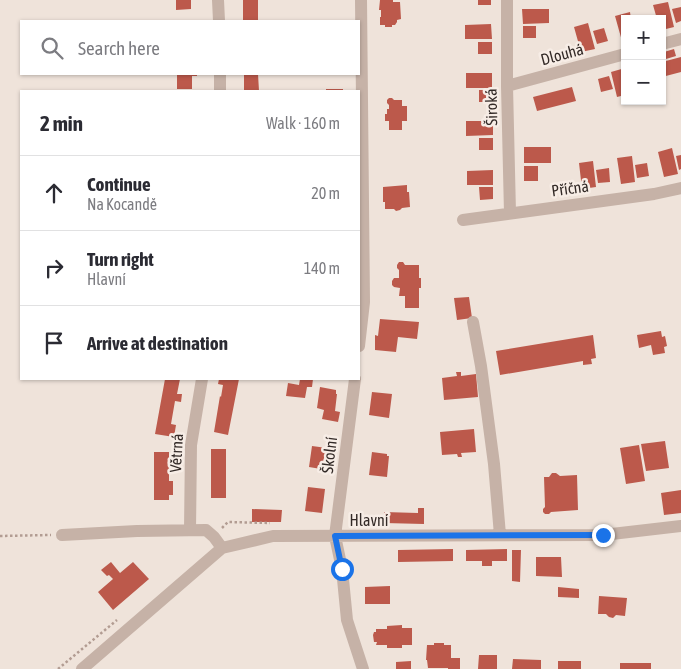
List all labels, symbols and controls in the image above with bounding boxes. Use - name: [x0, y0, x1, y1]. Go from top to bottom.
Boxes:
- map controls: [621, 15, 666, 105]
- button: +: [621, 15, 666, 60]
- search box: [20, 20, 360, 75]
- icon: search: [38, 34, 66, 62]
- text: Search here: [78, 37, 160, 59]
- street label: Dlouhá: [539, 40, 585, 68]
- button: −: [621, 60, 666, 105]
- street label: Široká: [482, 88, 500, 126]
- text: 2 min: [40, 111, 83, 135]
- text: Walk · 160 m: [266, 114, 340, 132]
- text: Continue: [87, 173, 151, 195]
- street label: Příčná: [550, 176, 590, 200]
- icon: ahead: [40, 179, 68, 207]
- text: 20 m: [311, 184, 340, 202]
- text: Na Kocandě: [87, 195, 157, 213]
- text: Turn right: [87, 248, 154, 270]
- icon: right: [40, 254, 68, 282]
- text: 140 m: [304, 259, 340, 277]
- text: Hlavní: [87, 270, 126, 288]
- icon: arrive: [40, 329, 68, 357]
- text: Arrive at destination: [87, 332, 228, 354]
- street label: Větrná: [166, 433, 186, 473]
- street label: Školní: [318, 435, 340, 474]
- street label: Hlavní: [349, 511, 389, 529]
- route end: [592, 524, 615, 547]
- route start: [331, 558, 354, 581]

